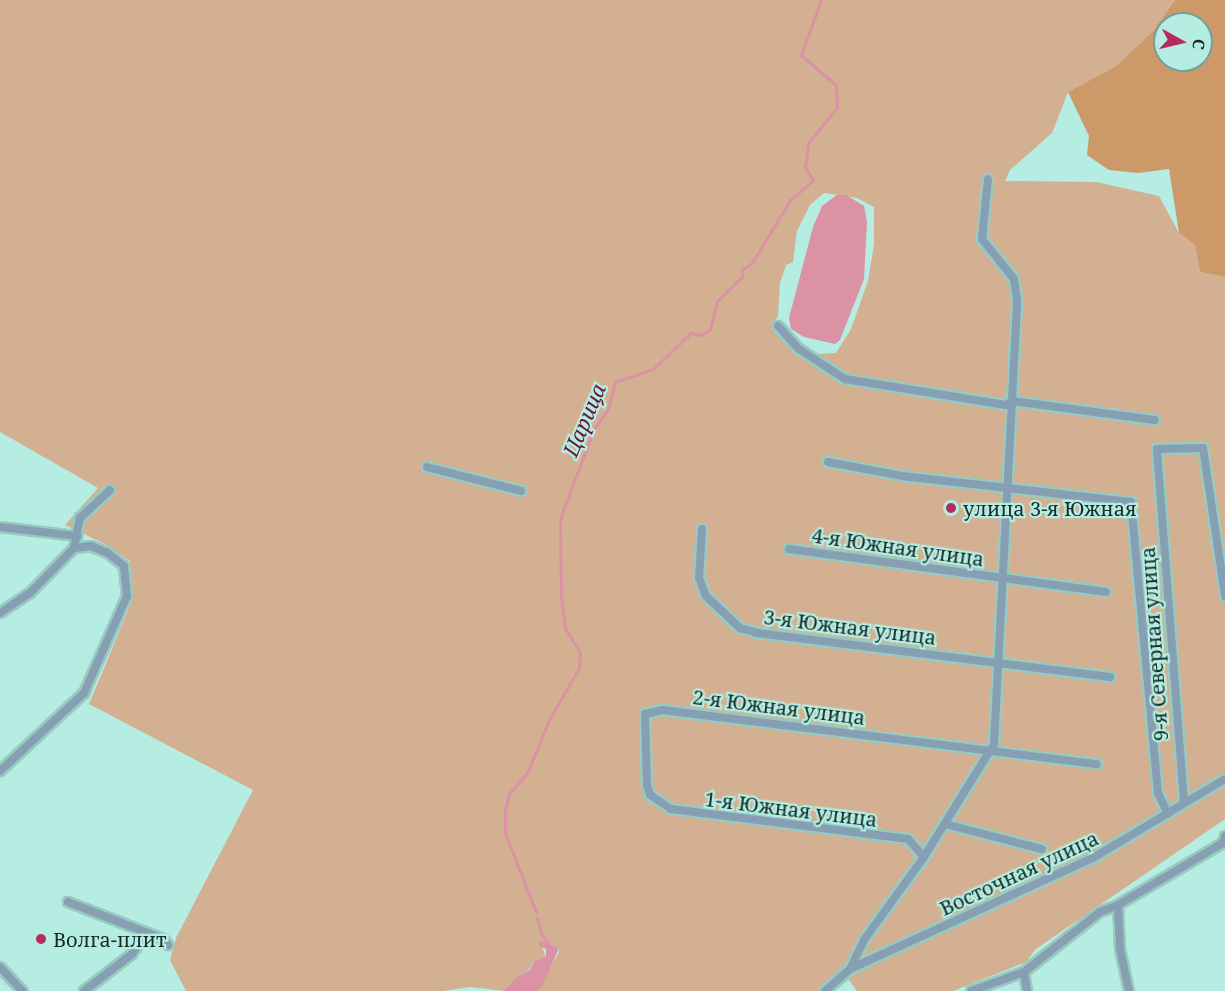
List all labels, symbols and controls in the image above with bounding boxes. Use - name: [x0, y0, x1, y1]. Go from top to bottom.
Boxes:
- north arrow: [1153, 12, 1213, 72]
- text: С: [1187, 37, 1210, 51]
- water label: Царица: [557, 380, 611, 460]
- place label: улица 3-я Южная: [963, 496, 1137, 520]
- marker: улица 3-я Южная: [944, 501, 958, 515]
- street label: 4-я Южная улица: [810, 523, 986, 571]
- street label: 9-я Северная улица: [1135, 546, 1173, 742]
- street label: 3-я Южная улица: [762, 605, 938, 649]
- street label: 2-я Южная улица: [691, 685, 867, 729]
- street label: 1-я Южная улица: [703, 787, 879, 831]
- street label: Восточная улица: [936, 826, 1102, 920]
- place label: Волга-плит: [53, 927, 167, 951]
- marker: Волга-плит: [34, 932, 48, 946]

